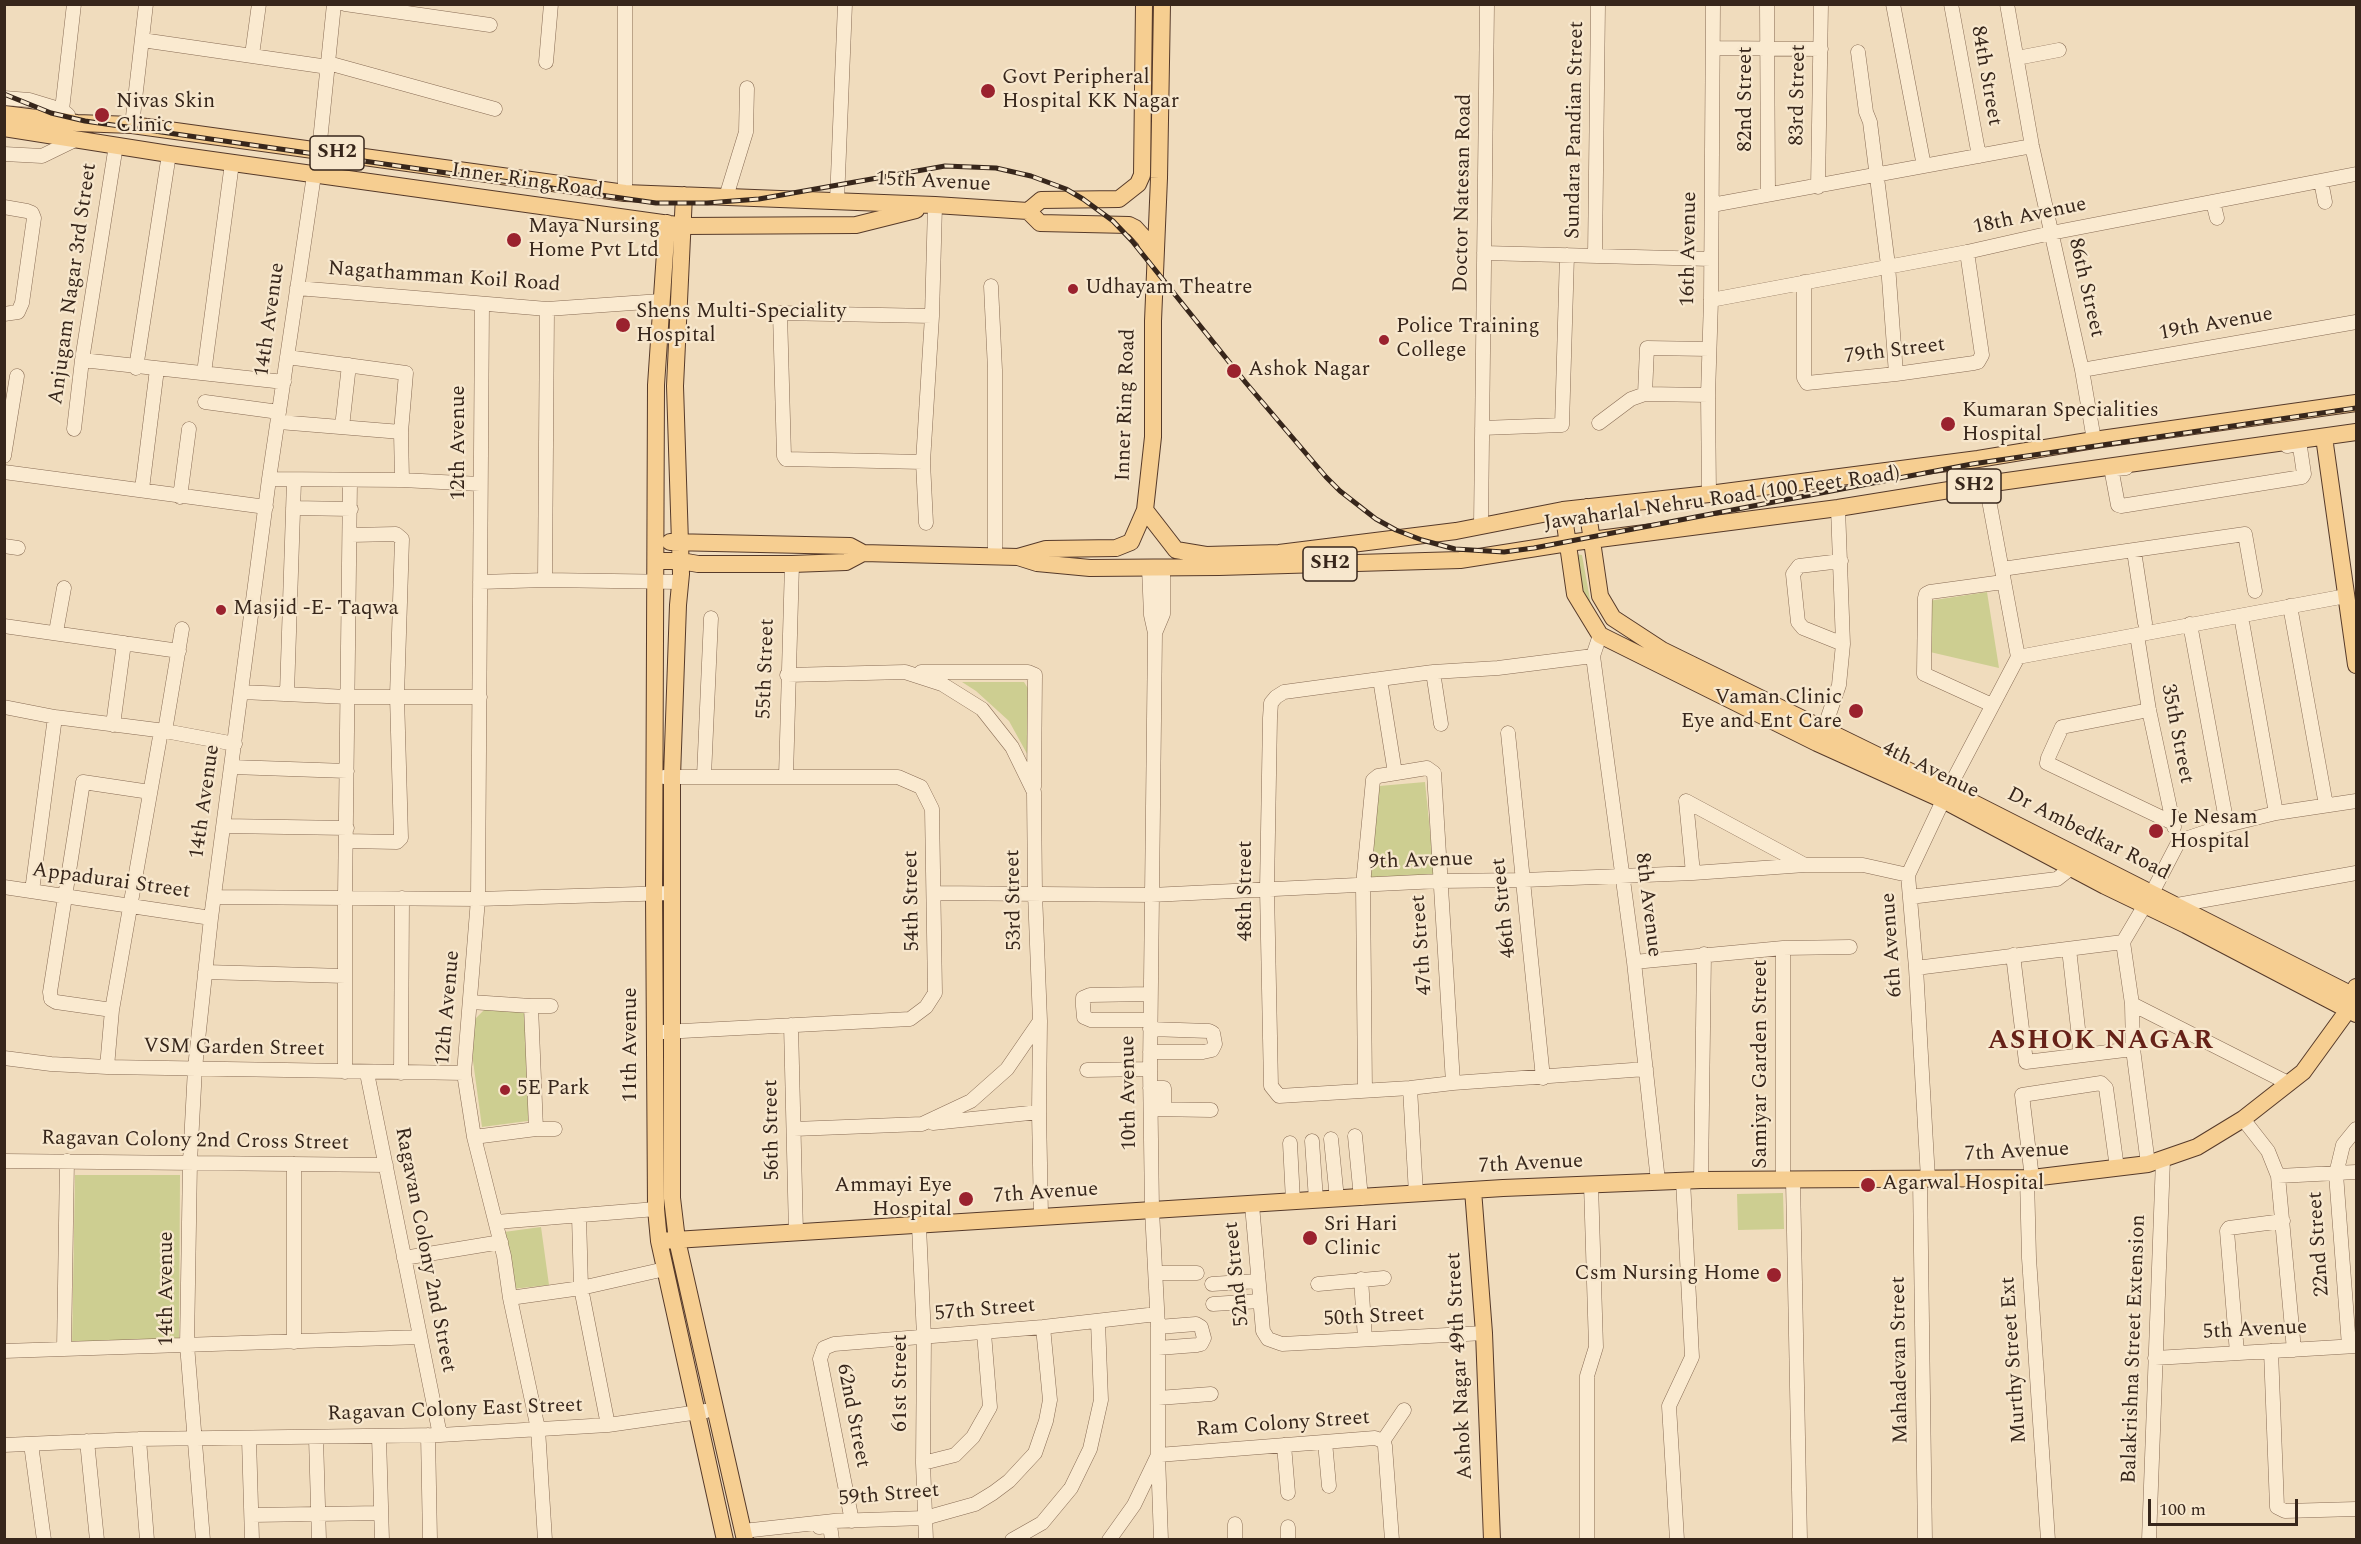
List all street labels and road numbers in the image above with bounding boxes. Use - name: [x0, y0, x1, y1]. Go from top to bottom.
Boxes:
- street label: Sundara Pandian Street: [1562, 21, 1590, 239]
- street label: 84th Street: [1964, 24, 2006, 128]
- street label: 83rd Street: [1786, 44, 1812, 146]
- street label: 82nd Street: [1734, 46, 1760, 152]
- street label: Doctor Natesan Road: [1450, 93, 1478, 293]
- road number: SH2: [310, 136, 364, 170]
- street label: Inner Ring Road: [449, 159, 605, 205]
- street label: Anjugam Nagar 3rd Street: [45, 162, 103, 406]
- street label: 15th Avenue: [875, 167, 991, 199]
- street label: 16th Avenue: [1676, 191, 1704, 307]
- street label: 18th Avenue: [1971, 193, 2089, 241]
- street label: 86th Street: [2061, 236, 2109, 340]
- street label: Nagathamman Koil Road: [327, 257, 561, 299]
- street label: 14th Avenue: [251, 261, 291, 379]
- street label: 19th Avenue: [2157, 303, 2275, 347]
- street label: Inner Ring Road: [1112, 328, 1142, 482]
- street label: 79th Street: [1843, 333, 1947, 371]
- street label: 12th Avenue: [447, 385, 473, 501]
- street label: Jawaharlal Nehru Road (100 Feet Road): [1542, 463, 1902, 537]
- road number: SH2: [1947, 469, 2001, 503]
- road number: SH2: [1303, 547, 1357, 581]
- street label: 55th Street: [753, 618, 781, 720]
- street label: 35th Street: [2154, 682, 2198, 786]
- street label: 4th Avenue: [1877, 737, 1983, 805]
- street label: 14th Avenue: [186, 743, 226, 861]
- street label: Dr Ambedkar Road: [2002, 783, 2174, 887]
- street label: 48th Street: [1234, 840, 1260, 942]
- street label: 9th Avenue: [1368, 848, 1474, 876]
- street label: 53rd Street: [1002, 849, 1028, 951]
- street label: 54th Street: [900, 850, 926, 952]
- street label: 8th Avenue: [1628, 851, 1666, 959]
- street label: 46th Street: [1487, 856, 1523, 960]
- street label: Appadurai Street: [30, 858, 192, 906]
- street label: 6th Avenue: [1877, 892, 1909, 998]
- street label: 47th Street: [1407, 894, 1439, 996]
- street label: 12th Avenue: [431, 950, 467, 1066]
- street label: Samiyar Garden Street: [1749, 959, 1775, 1169]
- street label: 11th Avenue: [619, 987, 645, 1103]
- street label: VSM Garden Street: [143, 1035, 325, 1063]
- street label: 10th Avenue: [1116, 1035, 1144, 1151]
- street label: 56th Street: [760, 1079, 786, 1181]
- street label: Ragavan Colony 2nd Street: [388, 1125, 460, 1375]
- street label: Ragavan Colony 2nd Cross Street: [41, 1127, 349, 1157]
- street label: 7th Avenue: [1964, 1138, 2070, 1168]
- street label: 7th Avenue: [1478, 1150, 1584, 1180]
- street label: 7th Avenue: [993, 1178, 1099, 1210]
- street label: 22nd Street: [2304, 1191, 2336, 1297]
- street label: Balakrishna Street Extension: [2118, 1214, 2152, 1484]
- street label: 52nd Street: [1220, 1220, 1256, 1328]
- street label: 14th Avenue: [155, 1231, 181, 1347]
- street label: Ashok Nagar 49th Street: [1442, 1251, 1480, 1481]
- street label: Mahadevan Street: [1887, 1276, 1915, 1444]
- street label: Murthy Street Ext: [1997, 1276, 2033, 1444]
- street label: 57th Street: [934, 1294, 1036, 1328]
- street label: 50th Street: [1323, 1303, 1425, 1333]
- street label: 5th Avenue: [2202, 1316, 2308, 1346]
- street label: 61st Street: [889, 1334, 915, 1432]
- street label: 62nd Street: [830, 1362, 874, 1470]
- street label: Ragavan Colony East Street: [327, 1394, 583, 1428]
- street label: Ram Colony Street: [1195, 1406, 1371, 1444]
- street label: 59th Street: [838, 1479, 940, 1513]

